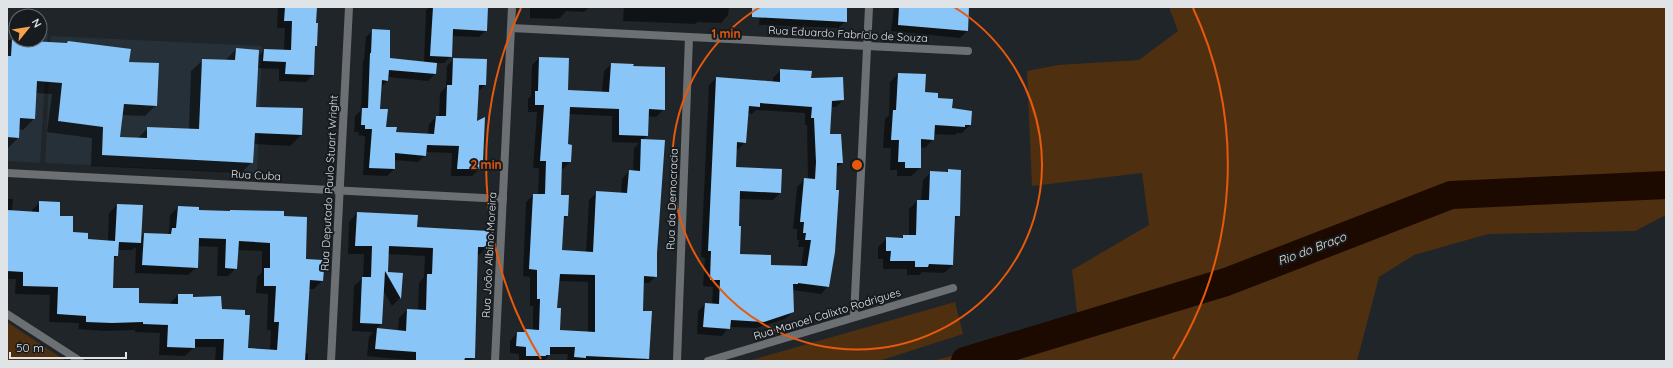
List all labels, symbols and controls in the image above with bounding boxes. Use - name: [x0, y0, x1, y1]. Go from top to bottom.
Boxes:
- north arrow: [8, 8, 48, 48]
- text: N: [29, 16, 45, 30]
- street label: Rua Eduardo Fabrício de Souza: [768, 23, 928, 45]
- text: 1 min: [711, 26, 741, 41]
- street label: Rua Deputado Paulo Stuart Wright: [317, 94, 341, 271]
- street label: Rua da Democracia: [663, 148, 681, 250]
- text: 2 min: [470, 157, 502, 172]
- centre of rings: [850, 158, 864, 172]
- street label: Rua Cuba: [231, 167, 281, 183]
- street label: Rua João Albino Moreira: [479, 192, 499, 318]
- water label: Rio do Braço: [1276, 228, 1349, 268]
- street label: Rua Manoel Calixto Rodrigues: [752, 285, 902, 343]
- scale bar: [10, 334, 126, 360]
- text: 50 m: [16, 340, 44, 355]

